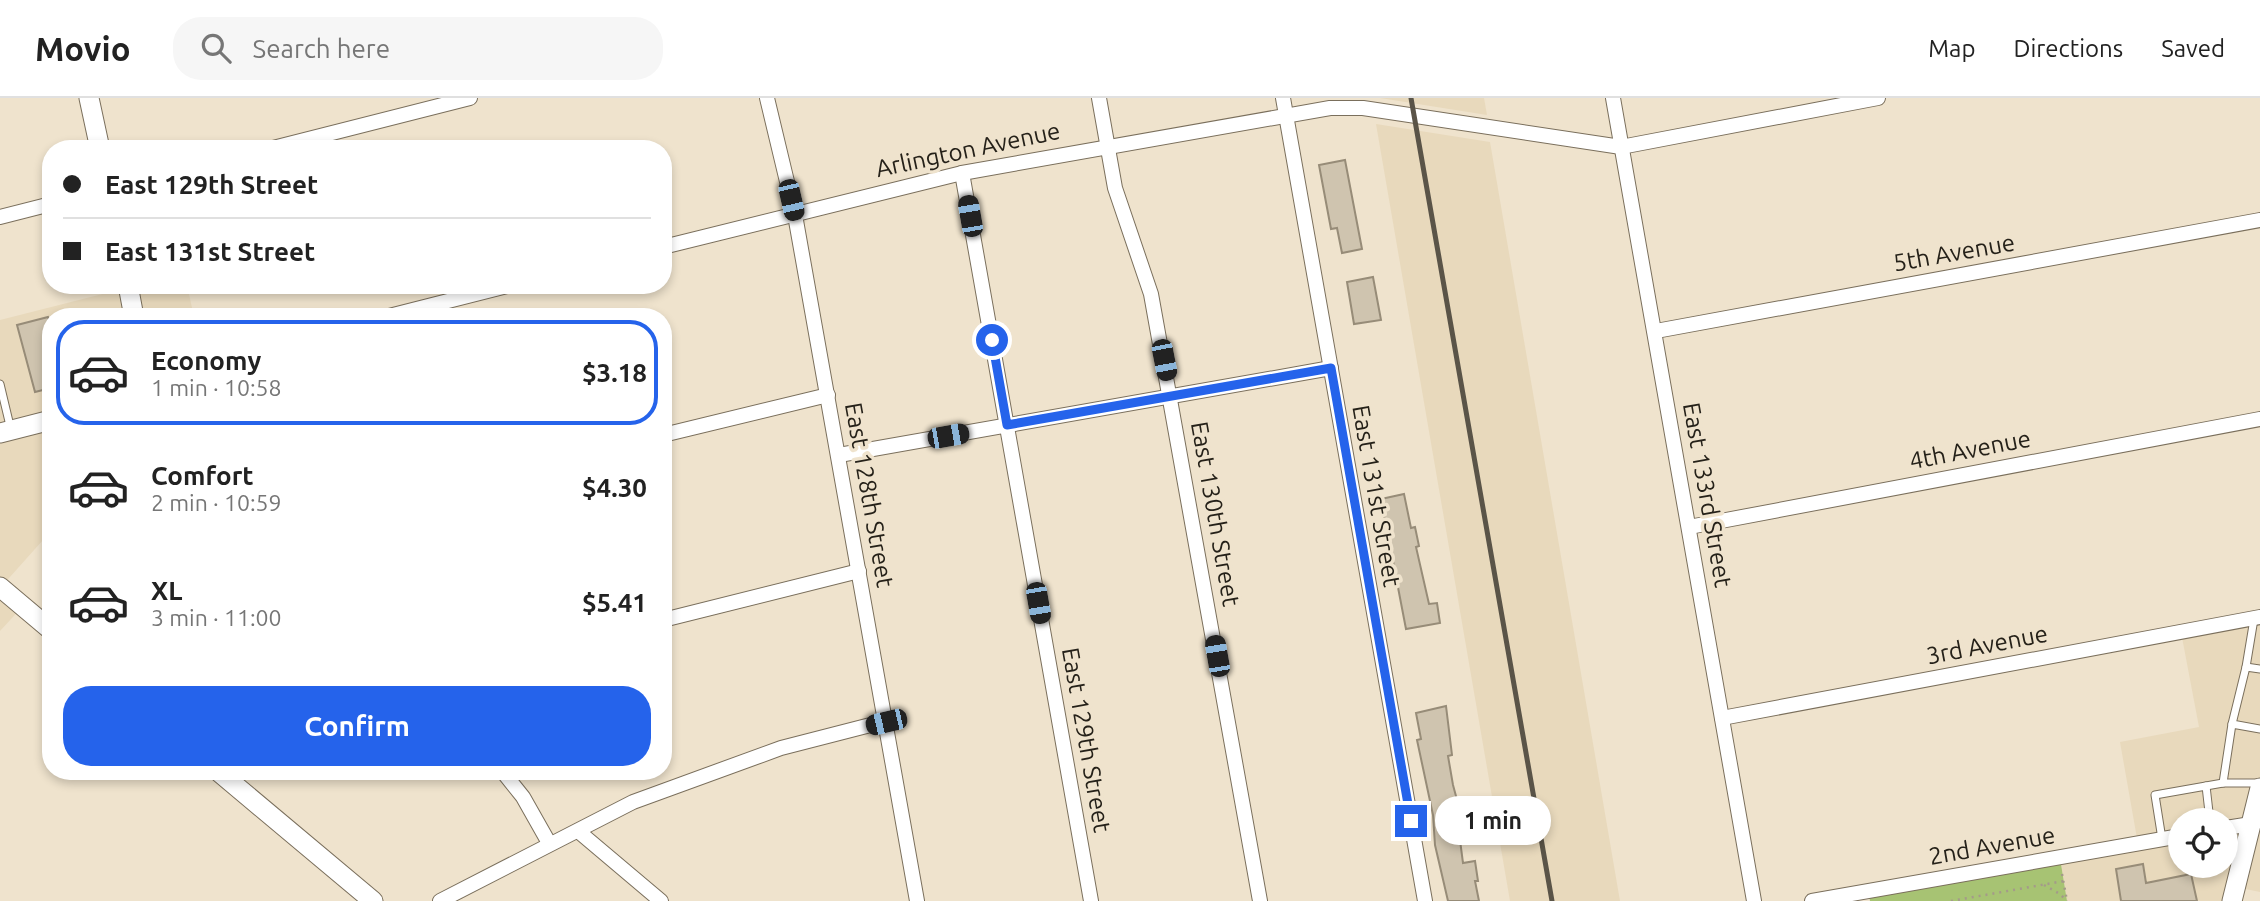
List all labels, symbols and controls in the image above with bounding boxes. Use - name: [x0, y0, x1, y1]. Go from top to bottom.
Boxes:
- search box: [173, 17, 663, 80]
- icon: search: [197, 29, 235, 67]
- text: Movio: [35, 30, 131, 67]
- text: Search here: [253, 34, 390, 63]
- text: Map: [1928, 35, 1975, 62]
- text: Directions: [2013, 35, 2123, 62]
- text: Saved: [2161, 35, 2225, 62]
- street label: Arlington Avenue: [873, 117, 1063, 182]
- text: East 129th Street: [105, 170, 318, 199]
- car: [777, 177, 806, 223]
- car: [957, 193, 984, 239]
- street label: 5th Avenue: [1891, 229, 2017, 276]
- text: East 131st Street: [105, 237, 315, 266]
- route start: [976, 324, 1008, 356]
- car: [1150, 337, 1179, 383]
- icon: car: [67, 341, 130, 404]
- text: Economy: [151, 346, 261, 375]
- text: $3.18: [582, 358, 647, 387]
- text: 1 min · 10:58: [151, 375, 282, 400]
- street label: East 128th Street: [840, 400, 899, 590]
- street label: East 133rd Street: [1678, 400, 1737, 590]
- street label: East 131st Street: [1347, 403, 1406, 589]
- street label: East 130th Street: [1186, 419, 1245, 609]
- car: [926, 422, 971, 450]
- street label: 4th Avenue: [1907, 425, 2033, 474]
- icon: car: [67, 456, 130, 519]
- text: Comfort: [151, 461, 254, 490]
- text: $4.30: [582, 473, 647, 502]
- text: 2 min · 10:59: [151, 490, 282, 515]
- icon: car: [67, 571, 130, 634]
- text: XL: [151, 576, 182, 605]
- car: [1025, 580, 1052, 626]
- text: $5.41: [582, 588, 647, 617]
- text: 3 min · 11:00: [151, 605, 282, 630]
- street label: 3rd Avenue: [1924, 620, 2050, 669]
- car: [1204, 633, 1231, 679]
- street label: East 129th Street: [1057, 645, 1116, 835]
- button: Confirm: [63, 686, 651, 766]
- car: [864, 707, 909, 737]
- callout: 1 min: [1436, 796, 1551, 846]
- route end: [1395, 805, 1427, 837]
- text: 1 min: [1464, 808, 1522, 833]
- map controls: [2168, 808, 2238, 878]
- button: locate: [2168, 808, 2238, 878]
- street label: 2nd Avenue: [1927, 821, 2057, 870]

